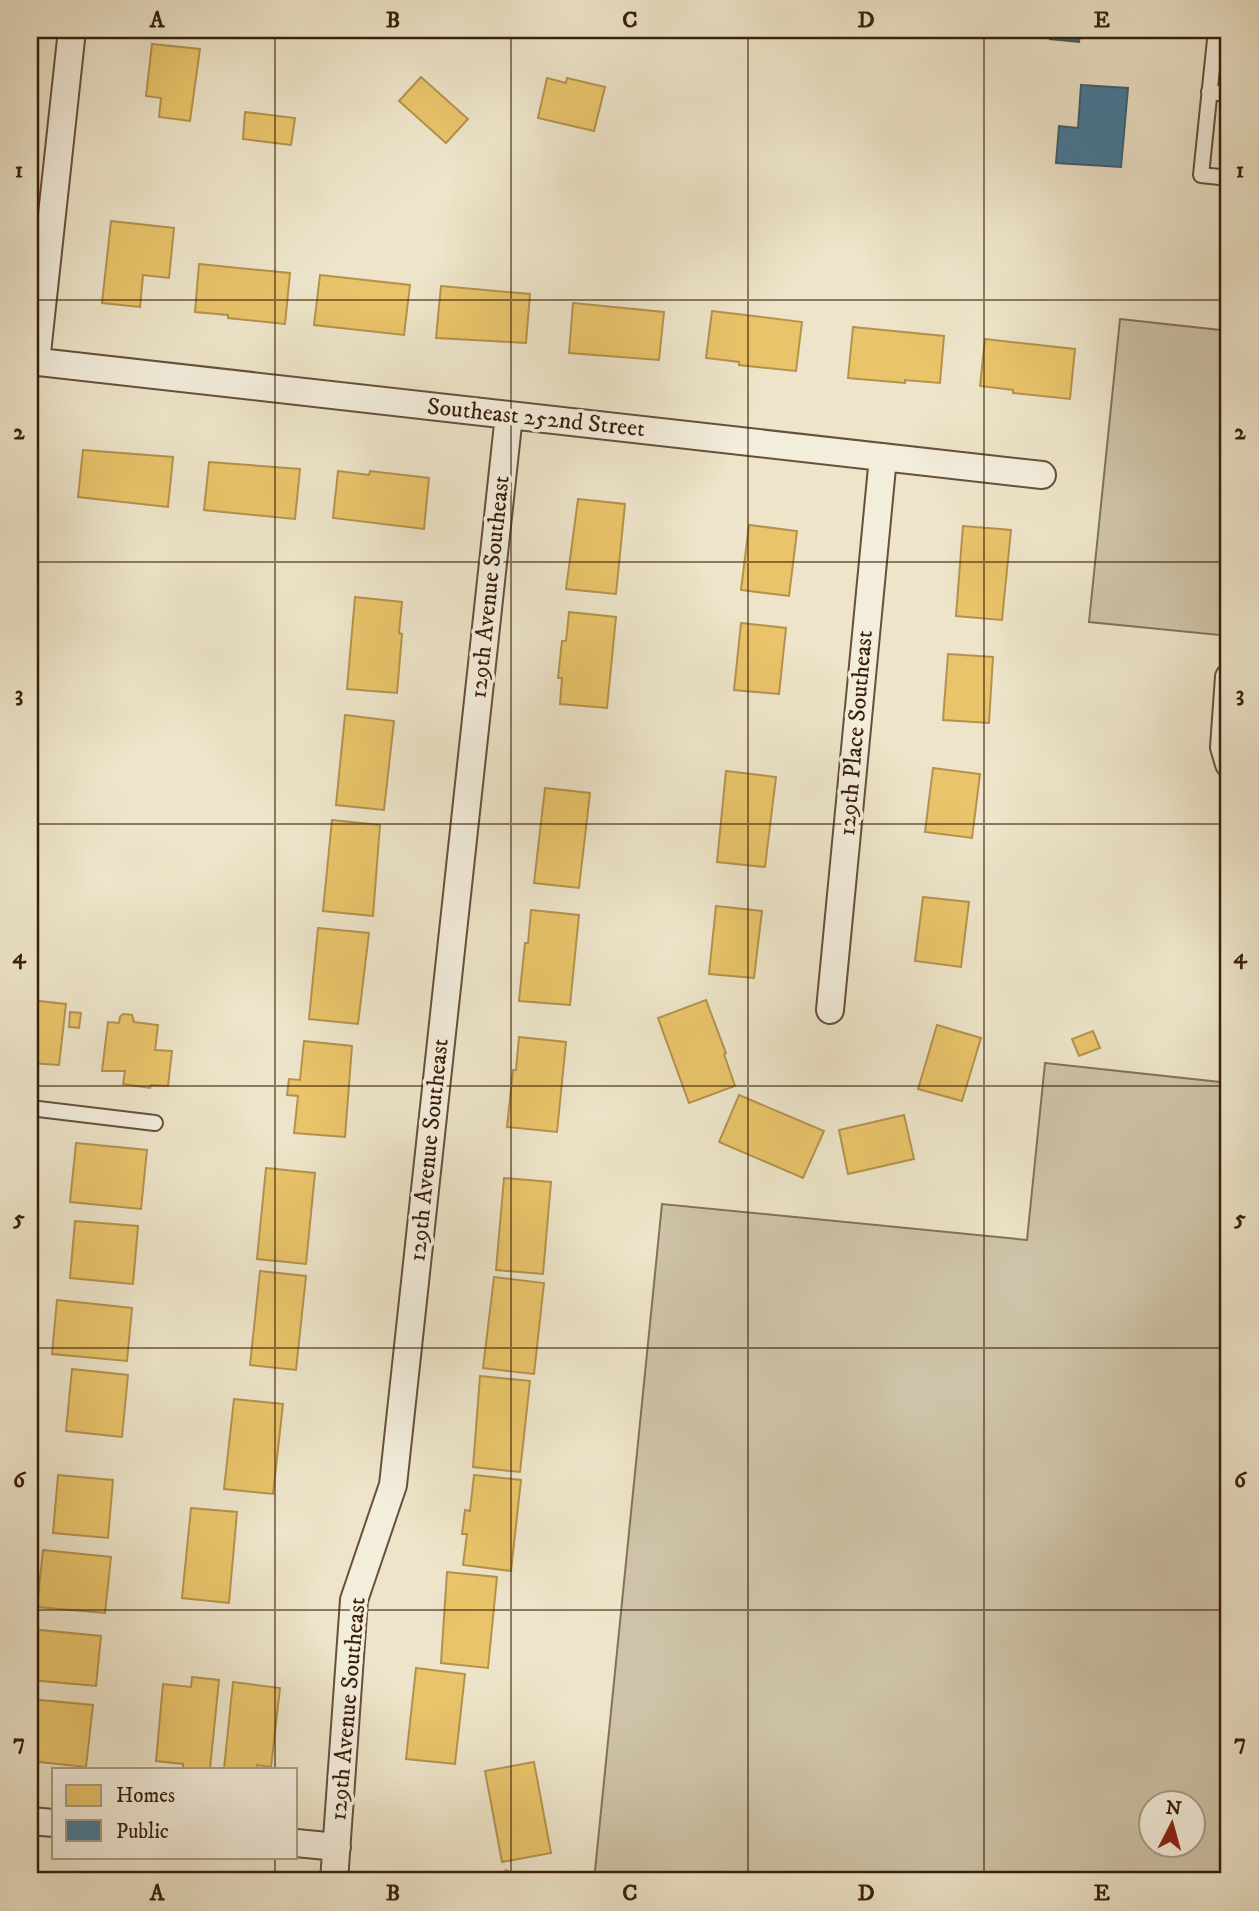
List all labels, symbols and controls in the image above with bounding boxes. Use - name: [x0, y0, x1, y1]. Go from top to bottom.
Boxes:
- text: A: [149, 6, 166, 35]
- text: B: [386, 6, 400, 35]
- text: C: [622, 6, 638, 35]
- text: D: [857, 6, 875, 35]
- text: E: [1094, 6, 1110, 35]
- text: 1: [15, 156, 23, 185]
- text: 1: [1236, 156, 1244, 185]
- street label: Southeast 252nd Street: [426, 392, 647, 444]
- text: 2: [13, 418, 25, 447]
- text: 2: [1234, 418, 1246, 447]
- street label: 129th Avenue Southeast: [463, 474, 517, 700]
- street label: 129th Place Southeast: [832, 629, 880, 837]
- text: 3: [15, 680, 23, 709]
- text: 3: [1236, 680, 1244, 709]
- text: 4: [12, 942, 27, 971]
- text: 4: [1233, 942, 1248, 971]
- street label: 129th Avenue Southeast: [402, 1037, 456, 1263]
- text: 5: [12, 1204, 25, 1233]
- text: 5: [1233, 1204, 1246, 1233]
- text: 6: [13, 1466, 27, 1495]
- text: 6: [1234, 1466, 1248, 1495]
- street label: 129th Avenue Southeast: [323, 1596, 373, 1822]
- text: 7: [13, 1728, 25, 1757]
- text: 7: [1234, 1728, 1246, 1757]
- legend: [52, 1768, 298, 1858]
- text: Homes: [116, 1783, 175, 1809]
- north arrow: [1136, 1788, 1206, 1858]
- text: N: [1165, 1796, 1183, 1821]
- text: Public: [116, 1819, 169, 1845]
- text: A: [149, 1879, 166, 1908]
- text: B: [386, 1879, 400, 1908]
- text: C: [622, 1879, 638, 1908]
- text: D: [857, 1879, 875, 1908]
- text: E: [1094, 1879, 1110, 1908]

